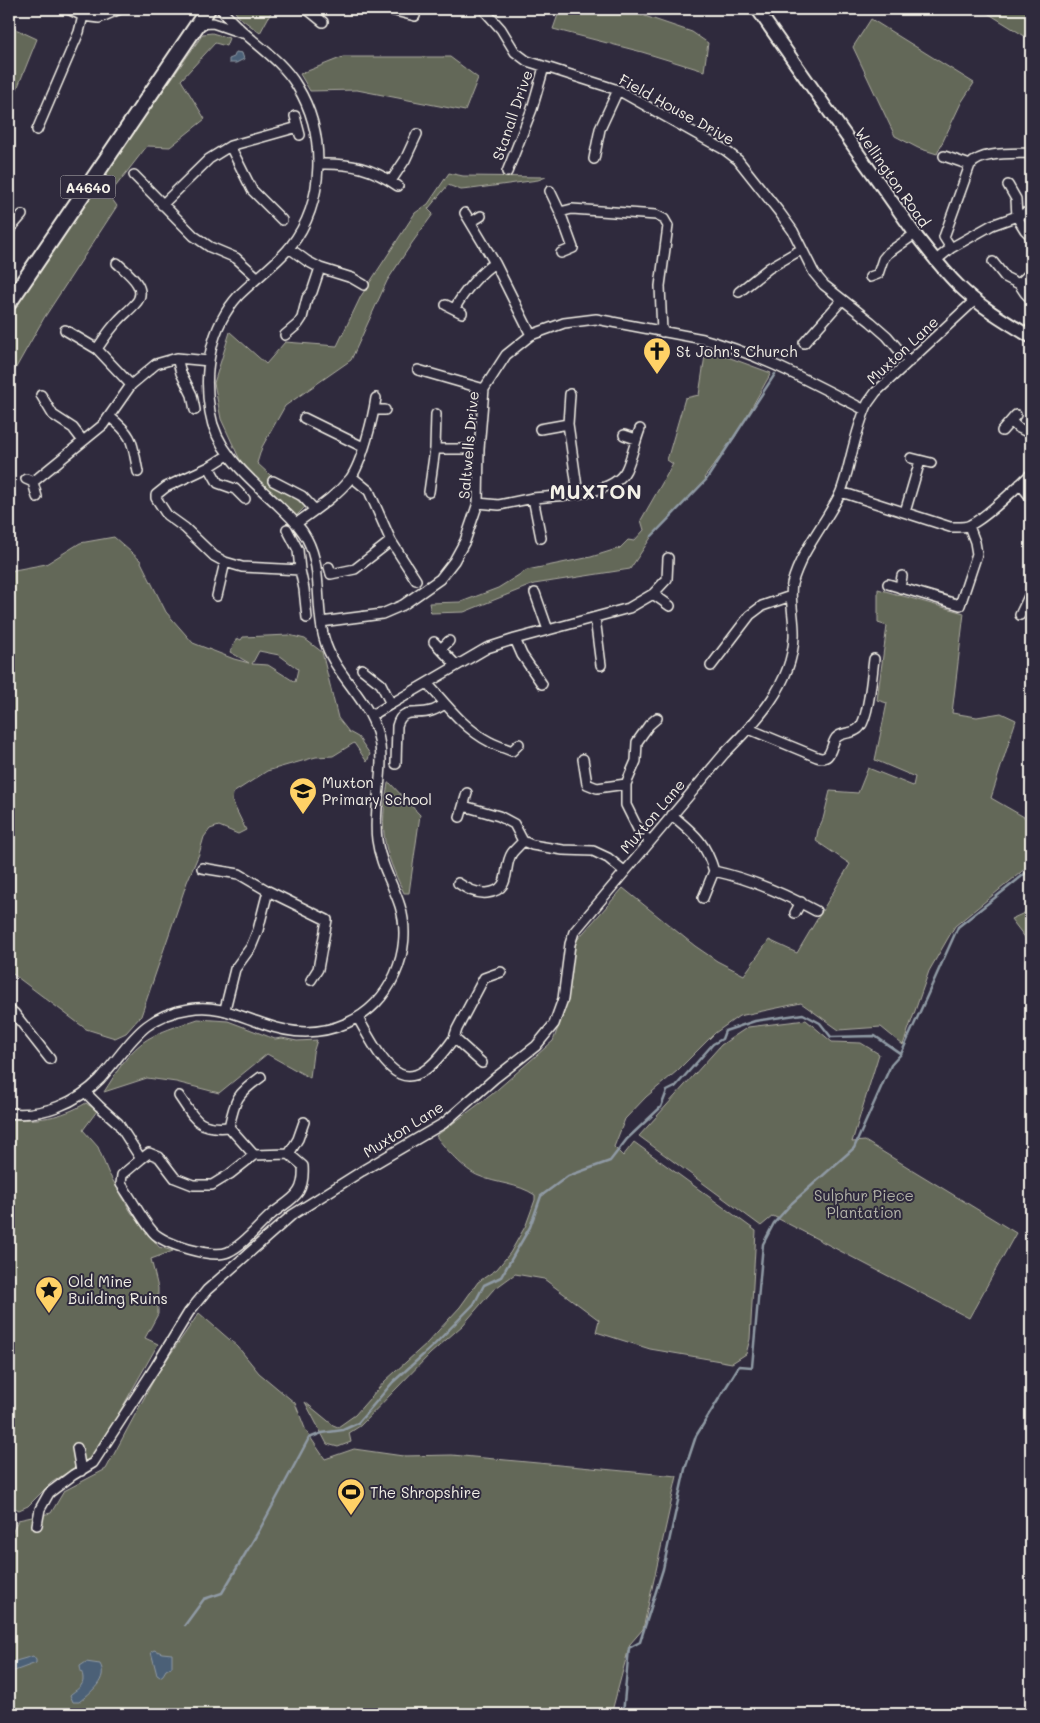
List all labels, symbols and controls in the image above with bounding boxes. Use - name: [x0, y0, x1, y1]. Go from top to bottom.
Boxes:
- street label: Stanall Drive: [487, 67, 537, 163]
- street label: Field House Drive: [616, 69, 738, 149]
- street label: Wellington Road: [851, 123, 935, 231]
- road number: A4640: [61, 176, 116, 198]
- street label: Muxton Lane: [862, 312, 942, 388]
- church icon: St John's Church: [642, 336, 672, 375]
- place label: St John's Church: [676, 341, 797, 361]
- street label: Saltwells Drive: [453, 390, 483, 500]
- district label: MUXTON: [549, 478, 643, 504]
- place label: Muxton Primary School: [322, 772, 432, 809]
- street label: Muxton Lane: [615, 775, 689, 857]
- school or university icon: Muxton Primary School: [288, 776, 318, 815]
- street label: Muxton Lane: [359, 1096, 447, 1162]
- park label: Sulphur Piece Plantation: [814, 1185, 914, 1222]
- place label: Old Mine Building Ruins: [68, 1271, 168, 1308]
- place icon: Old Mine Building Ruins: [34, 1275, 64, 1314]
- sports icon: The Shropshire: [336, 1477, 366, 1516]
- place label: The Shropshire: [370, 1482, 481, 1502]

